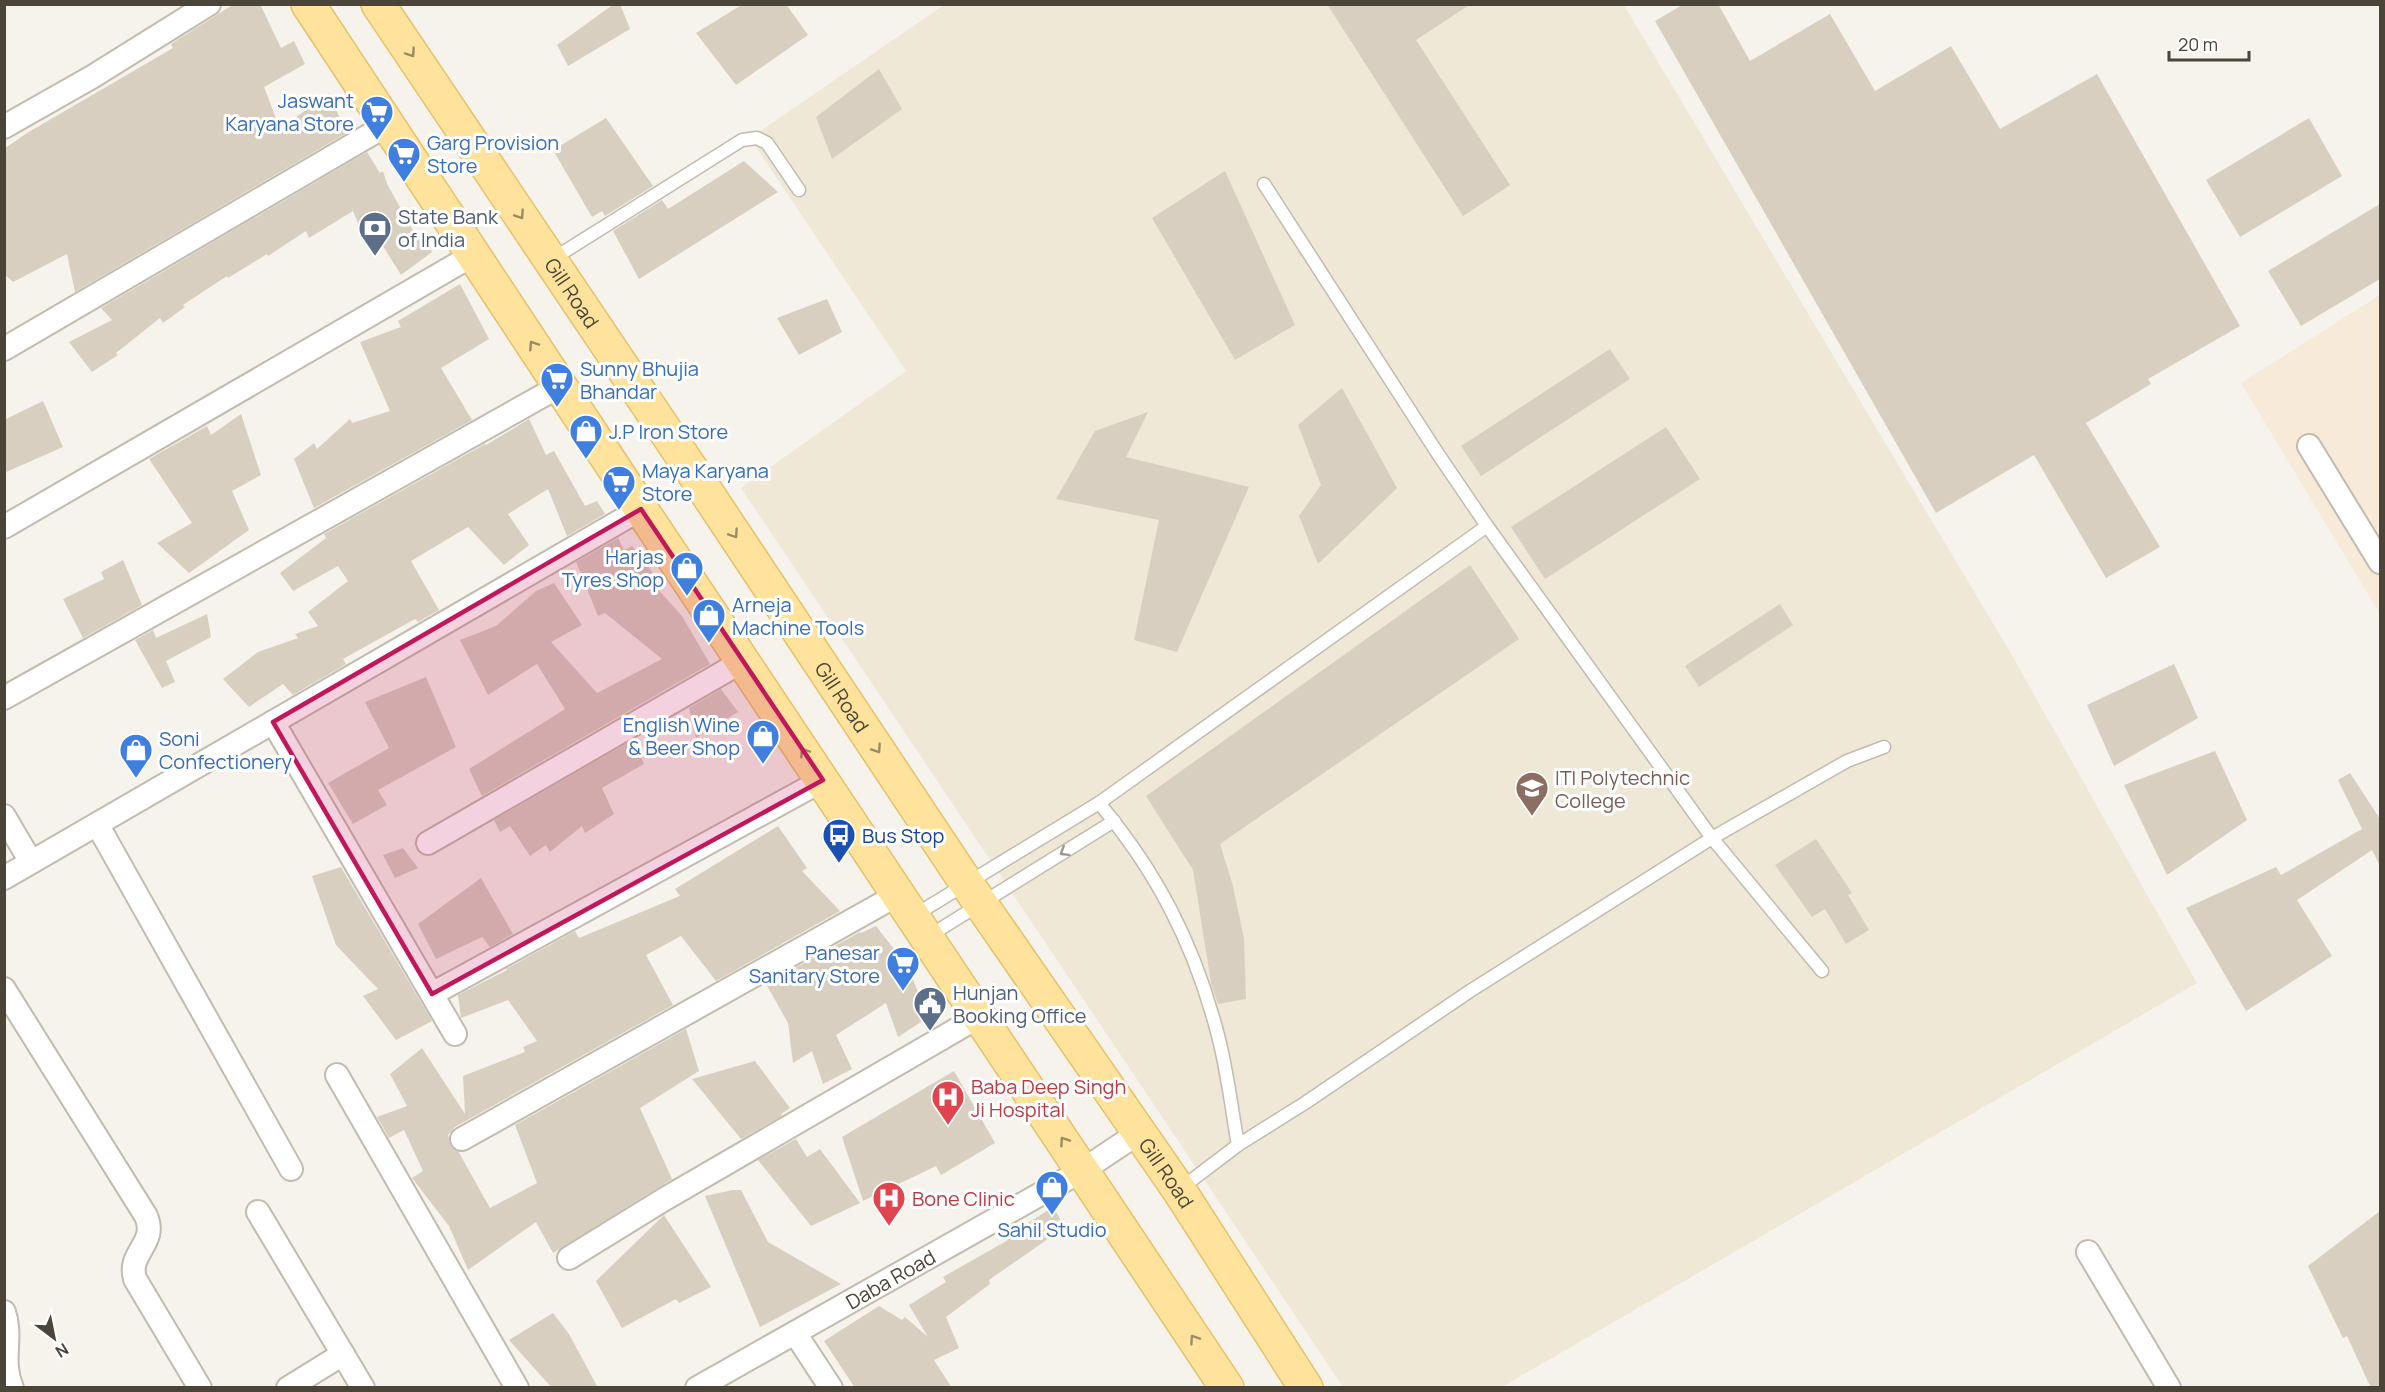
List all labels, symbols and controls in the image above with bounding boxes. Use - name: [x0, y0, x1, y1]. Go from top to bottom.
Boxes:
- scale bar: [2169, 24, 2248, 62]
- text: 20 m: [2178, 32, 2218, 56]
- one-way arrow: [404, 46, 415, 57]
- place label: Jaswant Karyana Store: [225, 87, 354, 137]
- supermarket icon: Jaswant Karyana Store: [359, 94, 395, 141]
- place label: Garg Provision Store: [427, 129, 559, 179]
- supermarket icon: Garg Provision Store: [386, 136, 422, 183]
- place label: State Bank of India: [398, 203, 499, 253]
- one-way arrow: [513, 208, 524, 219]
- bank icon: State Bank of India: [357, 210, 393, 257]
- street label: Gill Road: [539, 252, 606, 333]
- one-way arrow: [528, 341, 540, 351]
- place label: Sunny Bhujia Bhandar: [580, 355, 699, 405]
- supermarket icon: Sunny Bhujia Bhandar: [539, 361, 575, 408]
- shop icon: J.P Iron Store: [568, 413, 604, 460]
- place label: J.P Iron Store: [609, 418, 728, 445]
- place label: Maya Karyana Store: [642, 457, 769, 507]
- supermarket icon: Maya Karyana Store: [601, 464, 637, 511]
- one-way arrow: [727, 527, 738, 538]
- place label: Harjas Tyres Shop: [562, 543, 664, 593]
- shop icon: Harjas Tyres Shop: [669, 550, 705, 597]
- place label: Arneja Machine Tools: [732, 591, 864, 641]
- shop icon: Arneja Machine Tools: [691, 597, 727, 644]
- street label: Gill Road: [809, 656, 876, 737]
- place label: English Wine & Beer Shop: [623, 711, 740, 761]
- shop icon: English Wine & Beer Shop: [745, 718, 781, 765]
- place label: Soni Confectionery: [159, 725, 293, 775]
- shop icon: Soni Confectionery: [118, 732, 154, 779]
- one-way arrow: [870, 742, 881, 753]
- one-way arrow: [799, 748, 811, 758]
- place label: ITI Polytechnic College: [1555, 764, 1690, 814]
- school or university icon: ITI Polytechnic College: [1514, 770, 1550, 817]
- bus stop icon: Bus Stop: [821, 817, 857, 864]
- place label: Bus Stop: [862, 822, 944, 849]
- one-way arrow: [1060, 845, 1071, 856]
- place label: Panesar Sanitary Store: [749, 939, 880, 989]
- supermarket icon: Panesar Sanitary Store: [885, 945, 921, 992]
- place label: Hunjan Booking Office: [953, 979, 1086, 1029]
- public building icon: Hunjan Booking Office: [912, 985, 948, 1032]
- place label: Baba Deep Singh Ji Hospital: [971, 1073, 1126, 1123]
- hospital icon: Baba Deep Singh Ji Hospital: [930, 1079, 966, 1126]
- street label: Gill Road: [1133, 1132, 1200, 1213]
- one-way arrow: [1059, 1137, 1071, 1147]
- shop icon: Sahil Studio: [1034, 1169, 1070, 1216]
- hospital icon: Bone Clinic: [871, 1180, 907, 1227]
- place label: Bone Clinic: [912, 1185, 1015, 1212]
- place label: Sahil Studio: [997, 1216, 1107, 1243]
- street label: Daba Road: [841, 1243, 940, 1315]
- north arrow: [24, 1308, 84, 1368]
- one-way arrow: [1191, 1334, 1202, 1345]
- text: N: [51, 1338, 73, 1363]

